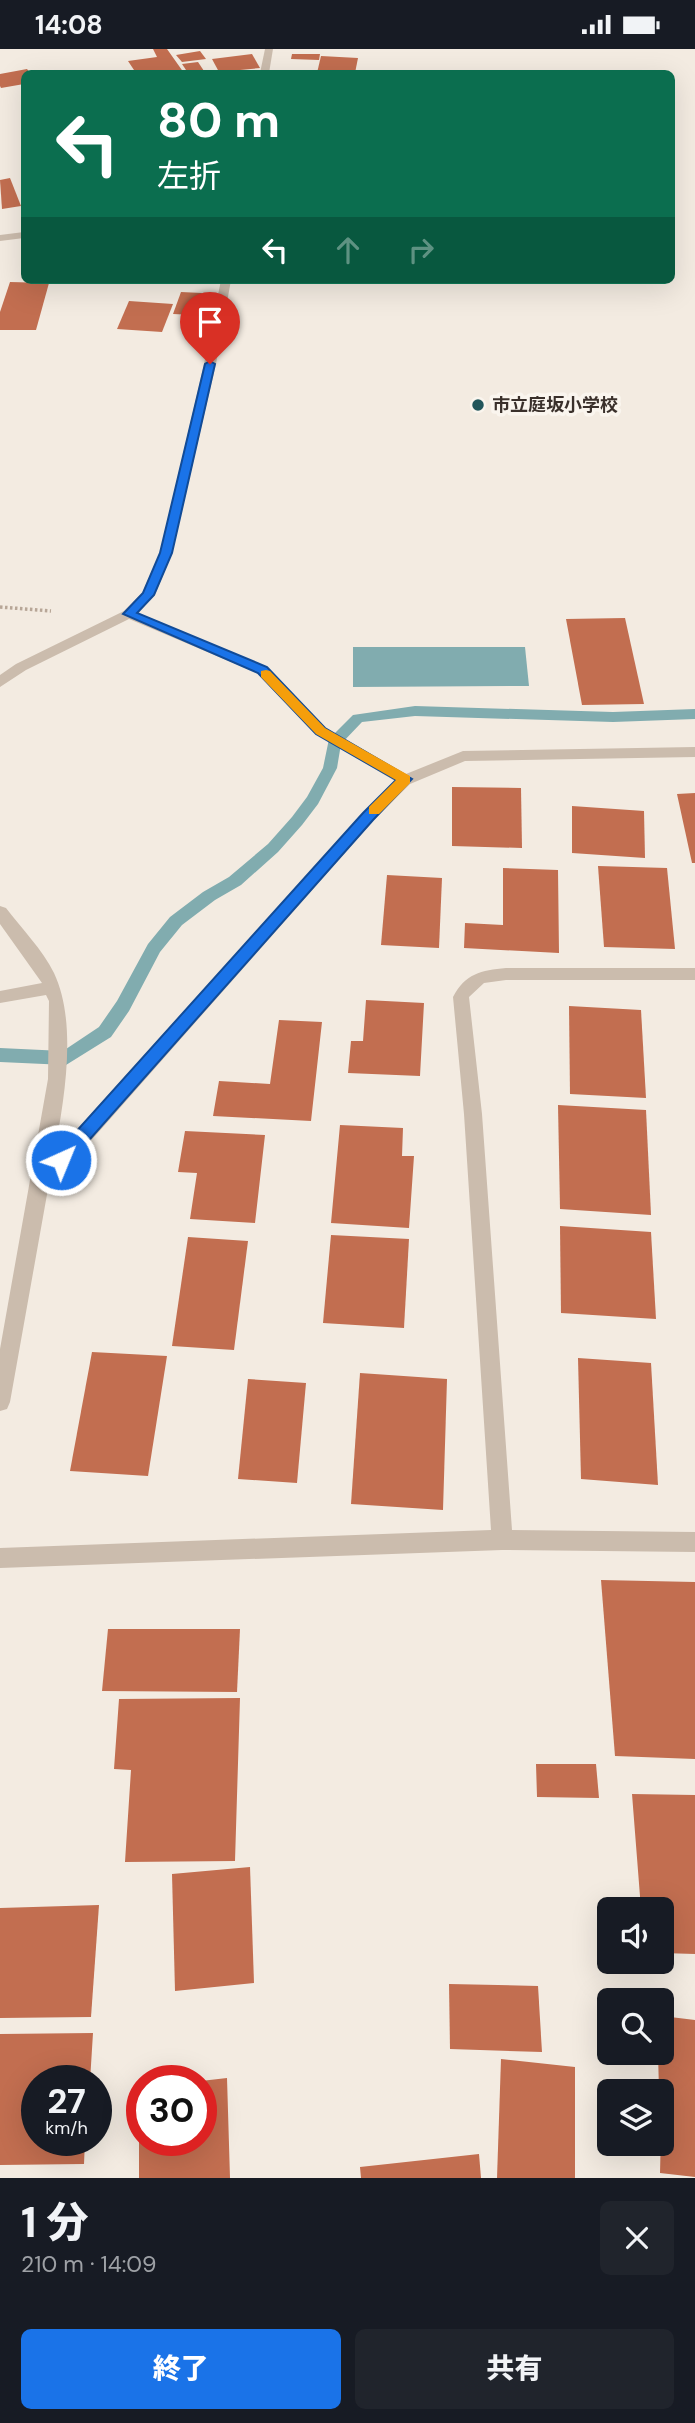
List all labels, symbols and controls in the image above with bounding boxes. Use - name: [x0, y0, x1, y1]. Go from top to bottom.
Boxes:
- text: 14:08: [35, 8, 103, 42]
- text: 80 m: [157, 88, 280, 152]
- icon: left: [42, 98, 133, 189]
- text: 左折: [157, 155, 221, 197]
- icon: left: [256, 231, 294, 269]
- icon: ahead: [329, 231, 367, 269]
- icon: right: [402, 231, 440, 269]
- pin: [180, 292, 240, 364]
- icon: arrive: [191, 303, 229, 341]
- place label: 市立庭坂小学校: [492, 393, 618, 417]
- marker: 市立庭坂小学校: [470, 397, 486, 413]
- position arrow: [24, 1123, 98, 1197]
- map controls: [597, 1897, 674, 2156]
- button: sound: [597, 1897, 674, 1974]
- button: search: [597, 1988, 674, 2065]
- speed limit sign: 30: [126, 2065, 217, 2156]
- text: 27: [47, 2078, 86, 2124]
- button: layers: [597, 2079, 674, 2156]
- text: km/h: [45, 2116, 88, 2140]
- text: 1 分: [21, 2195, 88, 2250]
- button: close: [600, 2201, 674, 2275]
- text: 210 m · 14:09: [21, 2249, 157, 2279]
- button: 終了: [21, 2329, 341, 2409]
- button: 共有: [355, 2329, 674, 2409]

